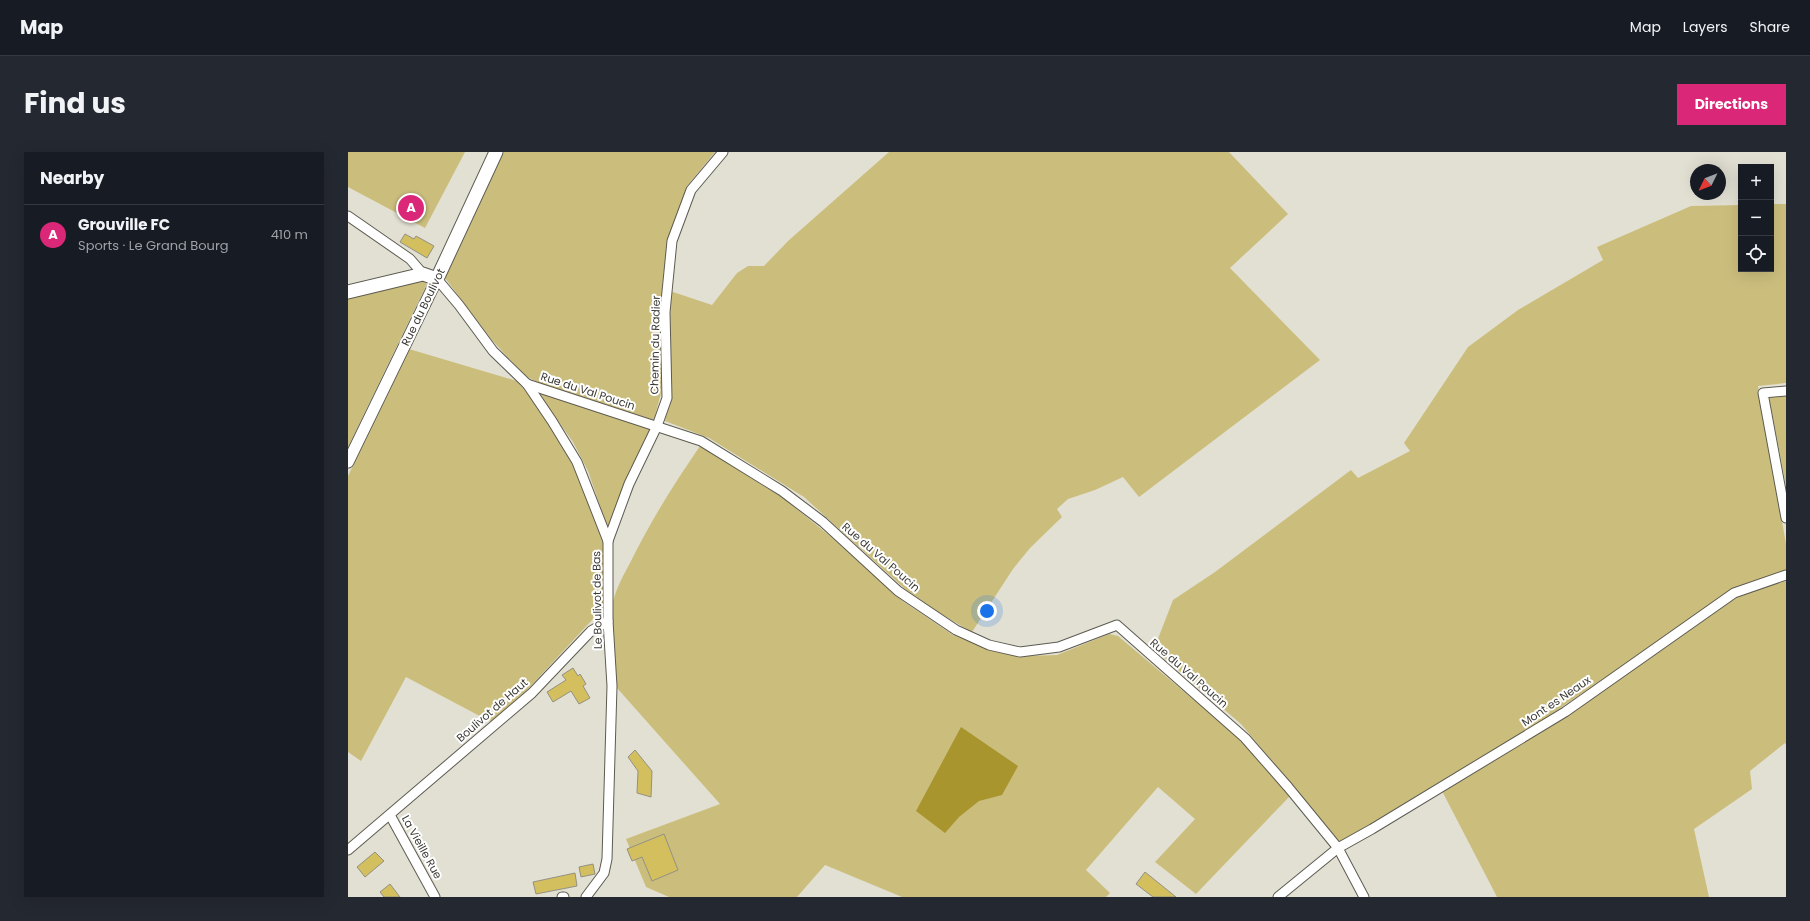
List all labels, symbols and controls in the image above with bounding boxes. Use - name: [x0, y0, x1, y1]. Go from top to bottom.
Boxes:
- text: Map: [20, 14, 63, 41]
- text: Map: [1630, 17, 1661, 37]
- text: Layers: [1683, 17, 1727, 37]
- text: Share: [1749, 17, 1790, 37]
- text: Find us: [24, 84, 126, 123]
- button: Directions: [1677, 84, 1786, 125]
- north arrow: [1690, 164, 1726, 200]
- map controls: [1738, 164, 1774, 272]
- button: +: [1738, 164, 1774, 200]
- text: Nearby: [40, 166, 104, 190]
- pin: A: [398, 193, 424, 223]
- button: −: [1738, 200, 1774, 236]
- text: Grouville FC: [78, 214, 170, 235]
- text: A: [48, 225, 58, 244]
- text: 410 m: [271, 225, 308, 244]
- text: Sports · Le Grand Bourg: [78, 236, 229, 255]
- button: locate: [1738, 236, 1774, 272]
- street label: Rue du Boulivot: [397, 266, 449, 348]
- street label: Chemin du Radier: [646, 295, 664, 395]
- street label: Rue du Val Poucin: [539, 368, 637, 414]
- street label: Rue du Val Poucin: [839, 519, 923, 595]
- street label: Le Boulivot de Bas: [588, 551, 606, 649]
- your location: [977, 601, 997, 621]
- street label: Rue du Val Poucin: [1147, 635, 1231, 711]
- street label: Mont es Neaux: [1518, 672, 1594, 730]
- street label: Boulivot de Haut: [453, 675, 531, 745]
- street label: La Vieille Rue: [398, 812, 446, 882]

